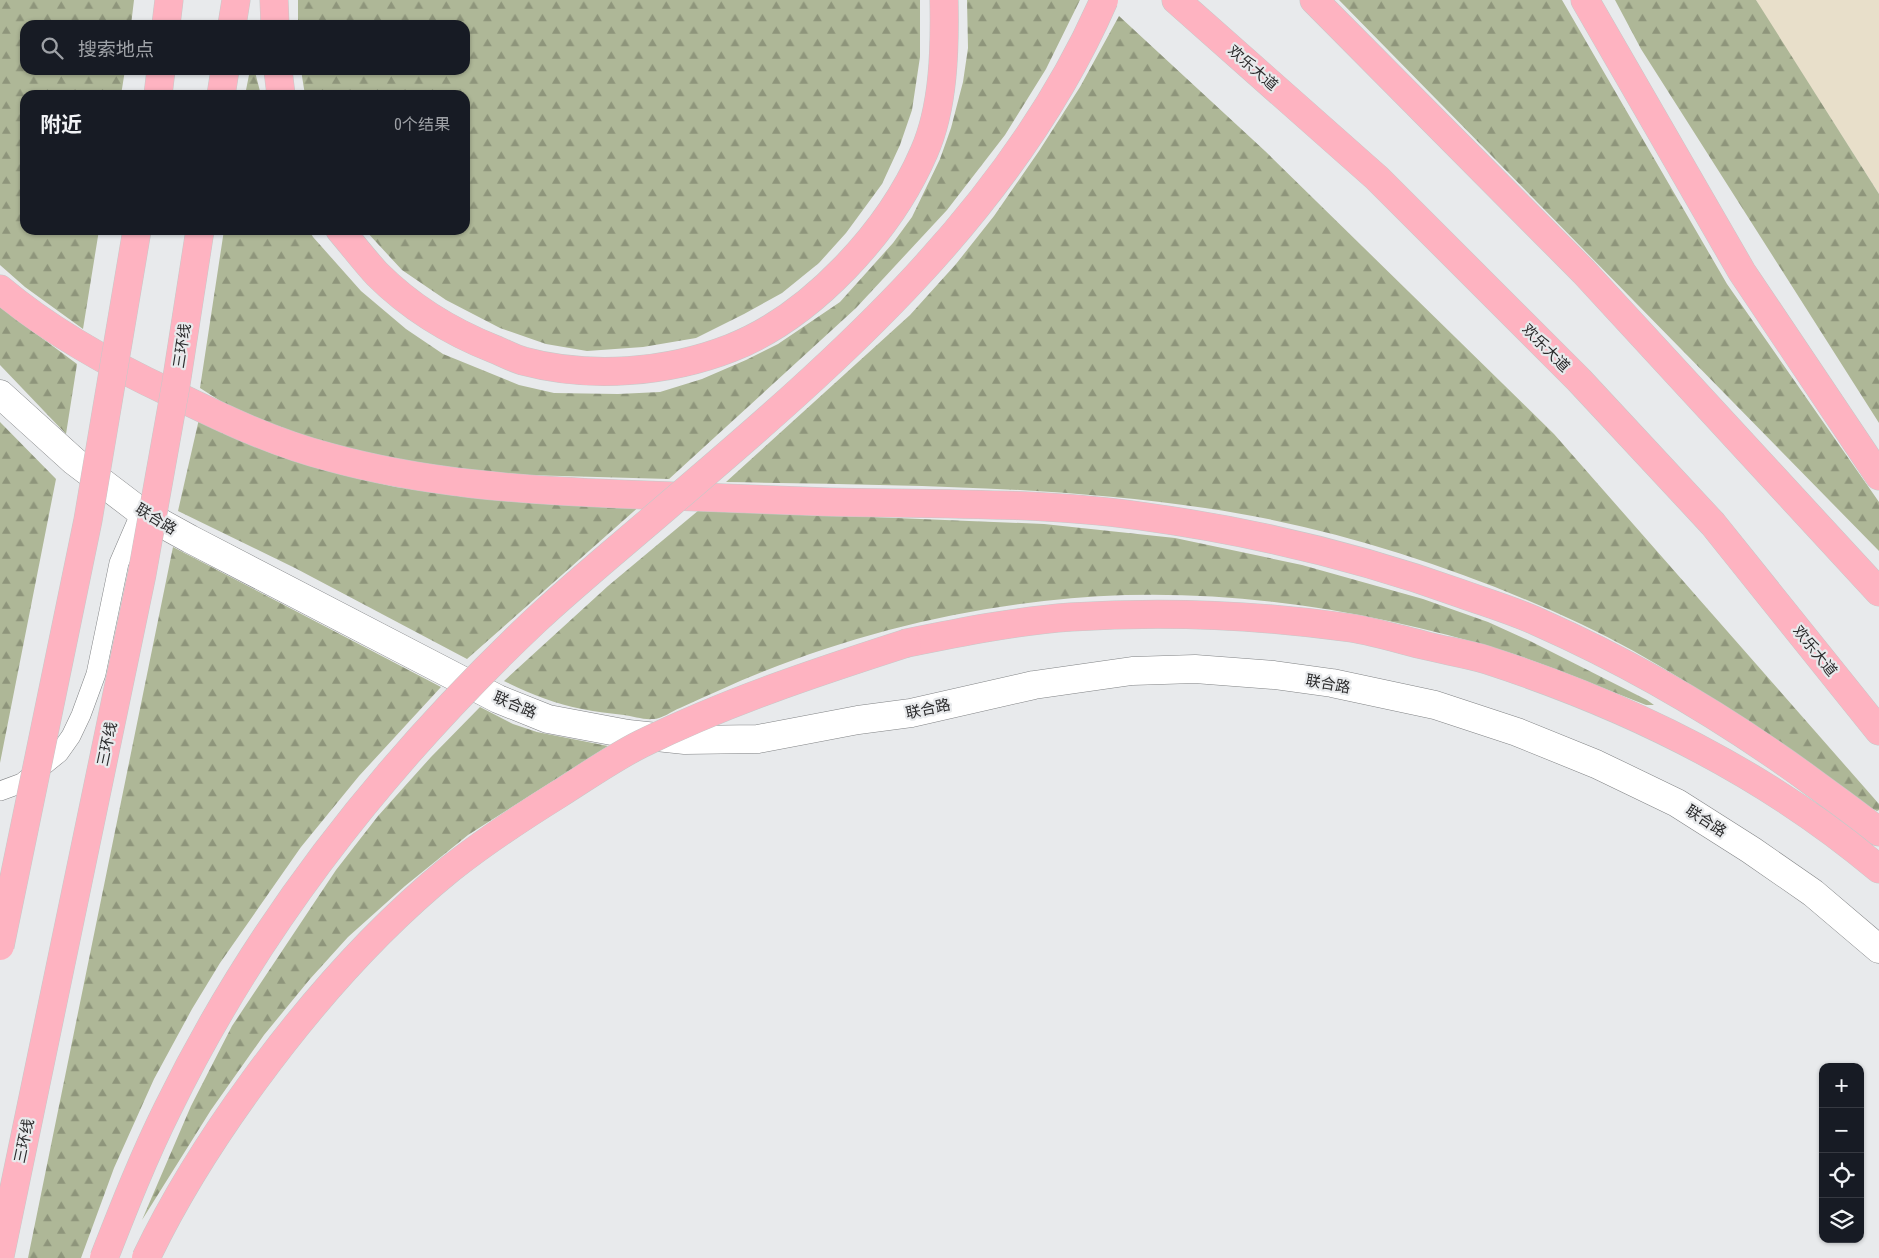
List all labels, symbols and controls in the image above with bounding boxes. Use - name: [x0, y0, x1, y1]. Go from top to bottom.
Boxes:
- search box: [20, 20, 470, 75]
- icon: search: [38, 34, 66, 62]
- text: 搜索地点: [78, 38, 154, 61]
- street label: 欢乐大道: [1224, 42, 1282, 94]
- text: 附近: [40, 113, 82, 137]
- text: 0个结果: [394, 115, 450, 134]
- street label: 欢乐大道: [1518, 320, 1574, 376]
- street label: 三环线: [170, 322, 194, 370]
- street label: 联合路: [132, 500, 180, 538]
- street label: 欢乐大道: [1789, 622, 1841, 680]
- street label: 联合路: [1304, 671, 1352, 697]
- street label: 联合路: [491, 688, 539, 722]
- street label: 联合路: [904, 696, 952, 722]
- street label: 三环线: [94, 720, 120, 768]
- street label: 联合路: [1682, 801, 1730, 841]
- map controls: [1819, 1063, 1864, 1243]
- button: +: [1819, 1063, 1864, 1108]
- button: −: [1819, 1108, 1864, 1153]
- street label: 三环线: [11, 1117, 37, 1165]
- button: locate: [1819, 1153, 1864, 1198]
- button: layers: [1819, 1198, 1864, 1243]

